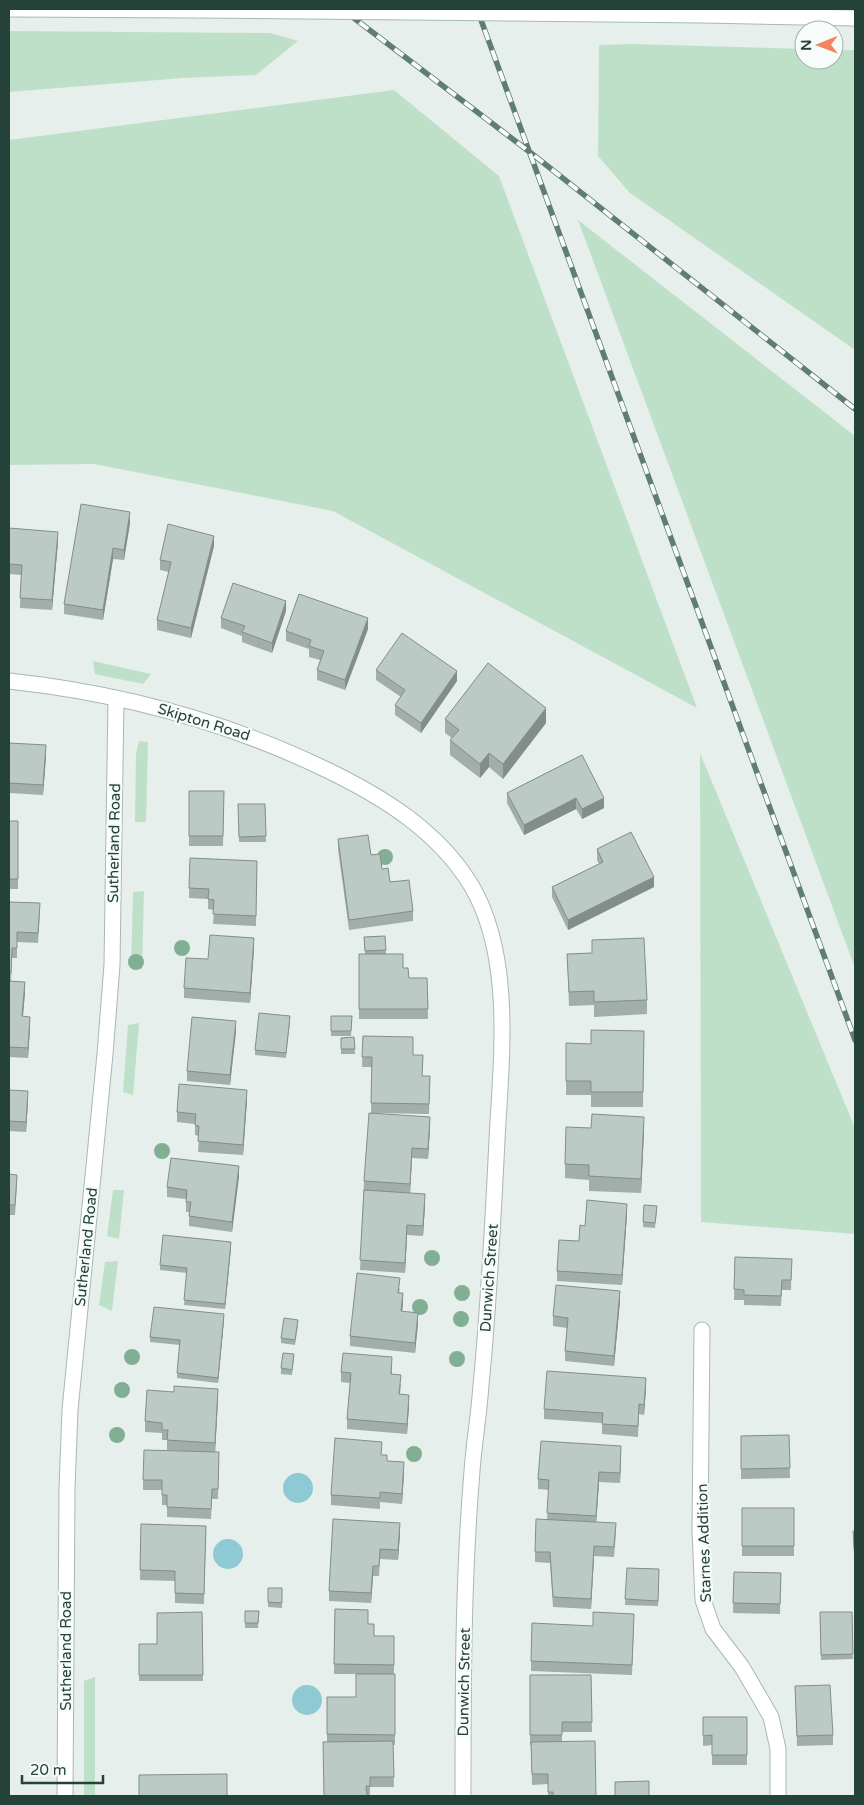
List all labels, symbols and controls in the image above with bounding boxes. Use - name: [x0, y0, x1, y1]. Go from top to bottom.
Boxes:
- north arrow: [794, 20, 844, 70]
- text: N: [798, 39, 815, 51]
- street label: Skipton Road: [156, 699, 252, 745]
- street label: Sutherland Road: [104, 783, 124, 903]
- street label: Sutherland Road: [71, 1187, 101, 1307]
- street label: Dunwich Street: [476, 1223, 502, 1333]
- street label: Starnes Addition: [693, 1483, 715, 1603]
- street label: Sutherland Road: [57, 1591, 75, 1711]
- street label: Dunwich Street: [454, 1627, 474, 1737]
- scale bar: [22, 1752, 104, 1784]
- text: 20 m: [30, 1761, 67, 1779]

